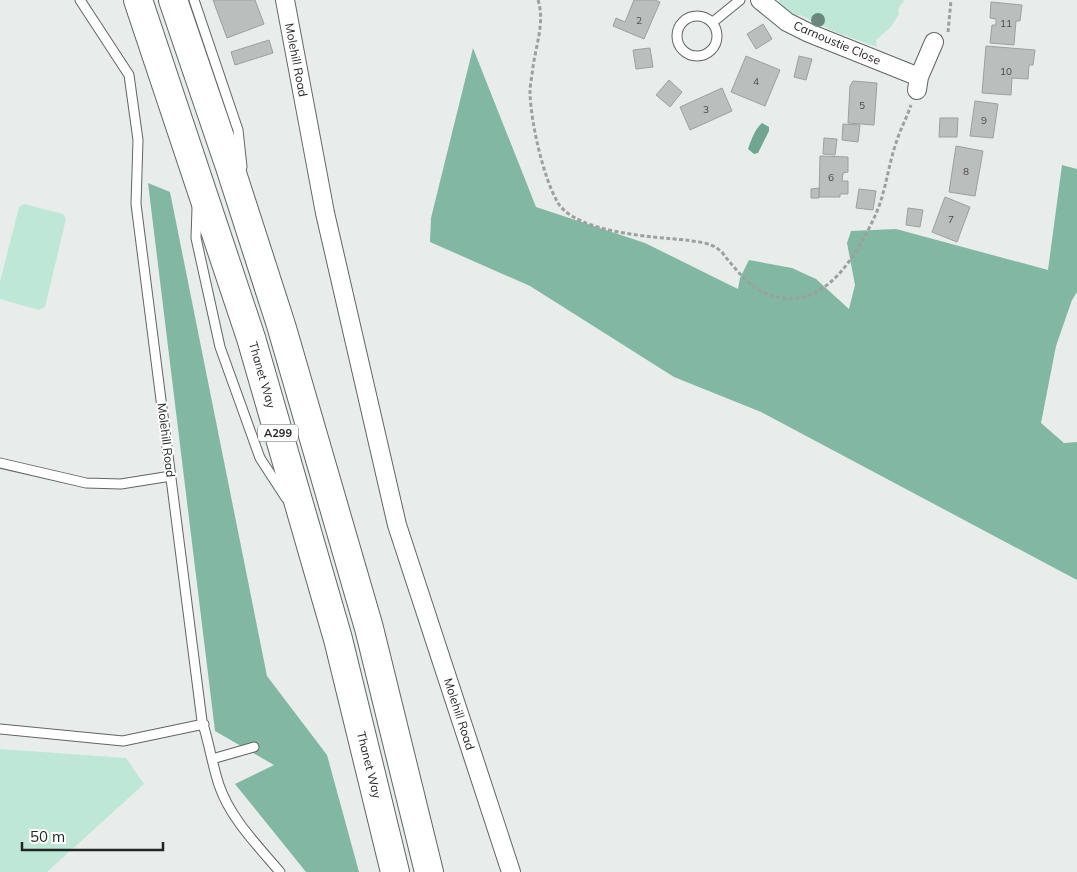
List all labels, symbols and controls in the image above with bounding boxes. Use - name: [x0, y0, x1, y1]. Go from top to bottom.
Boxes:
- house number: 2: [636, 14, 642, 27]
- street label: Carnoustie Close: [791, 17, 883, 68]
- house number: 11: [1000, 17, 1012, 30]
- street label: Molehill Road: [282, 22, 311, 98]
- house number: 10: [1000, 65, 1012, 78]
- house number: 4: [753, 75, 759, 88]
- house number: 5: [859, 99, 865, 112]
- house number: 3: [703, 103, 709, 116]
- house number: 9: [981, 114, 987, 127]
- house number: 8: [963, 165, 969, 178]
- house number: 6: [828, 171, 834, 184]
- house number: 7: [948, 213, 954, 226]
- street label: Thanet Way: [246, 340, 279, 410]
- street label: Molehill Road: [155, 402, 178, 478]
- road number: A299: [258, 424, 298, 442]
- street label: Molehill Road: [441, 676, 478, 752]
- street label: Thanet Way: [354, 730, 385, 801]
- scale bar: [22, 820, 164, 852]
- text: 50 m: [30, 827, 65, 846]

